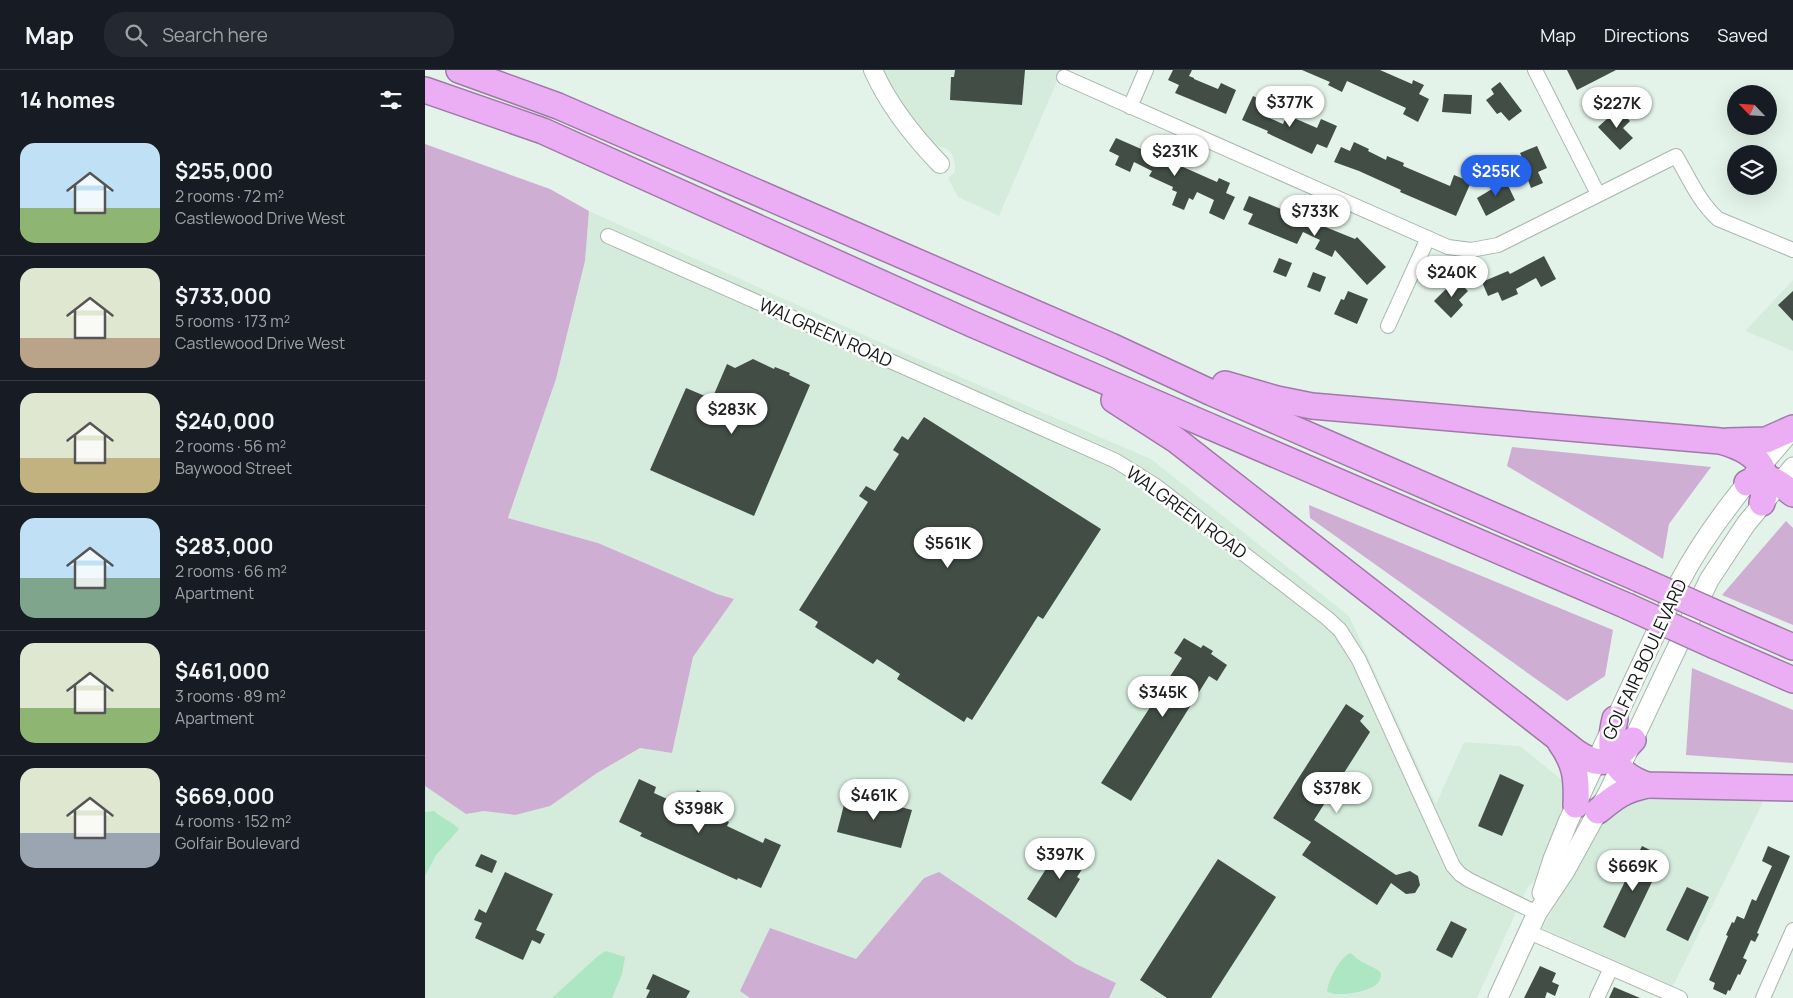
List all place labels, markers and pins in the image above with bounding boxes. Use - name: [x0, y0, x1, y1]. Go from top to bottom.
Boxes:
- pin: $377K: [1255, 85, 1325, 128]
- pin: $227K: [1582, 87, 1652, 129]
- pin: $231K: [1140, 134, 1210, 177]
- pin: $255K: [1461, 154, 1531, 197]
- pin: $733K: [1280, 194, 1350, 237]
- pin: $240K: [1417, 256, 1487, 298]
- pin: $283K: [697, 392, 767, 435]
- pin: $561K: [913, 526, 983, 569]
- pin: $345K: [1128, 676, 1198, 718]
- pin: $378K: [1302, 772, 1372, 814]
- pin: $461K: [839, 778, 909, 821]
- pin: $398K: [664, 792, 734, 834]
- pin: $397K: [1025, 838, 1095, 880]
- pin: $669K: [1598, 850, 1668, 892]

